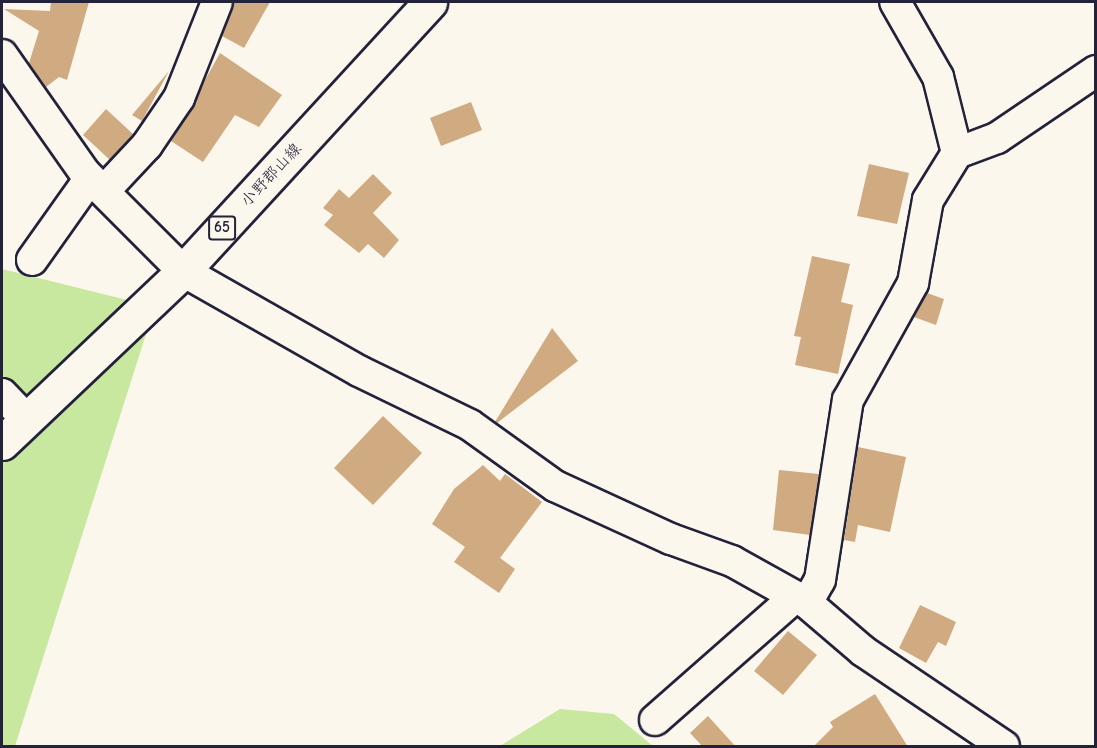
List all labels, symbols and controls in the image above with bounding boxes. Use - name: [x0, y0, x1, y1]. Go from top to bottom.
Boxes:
- street label: 小野郡山線: [237, 139, 305, 211]
- road number: 65: [207, 216, 237, 240]

